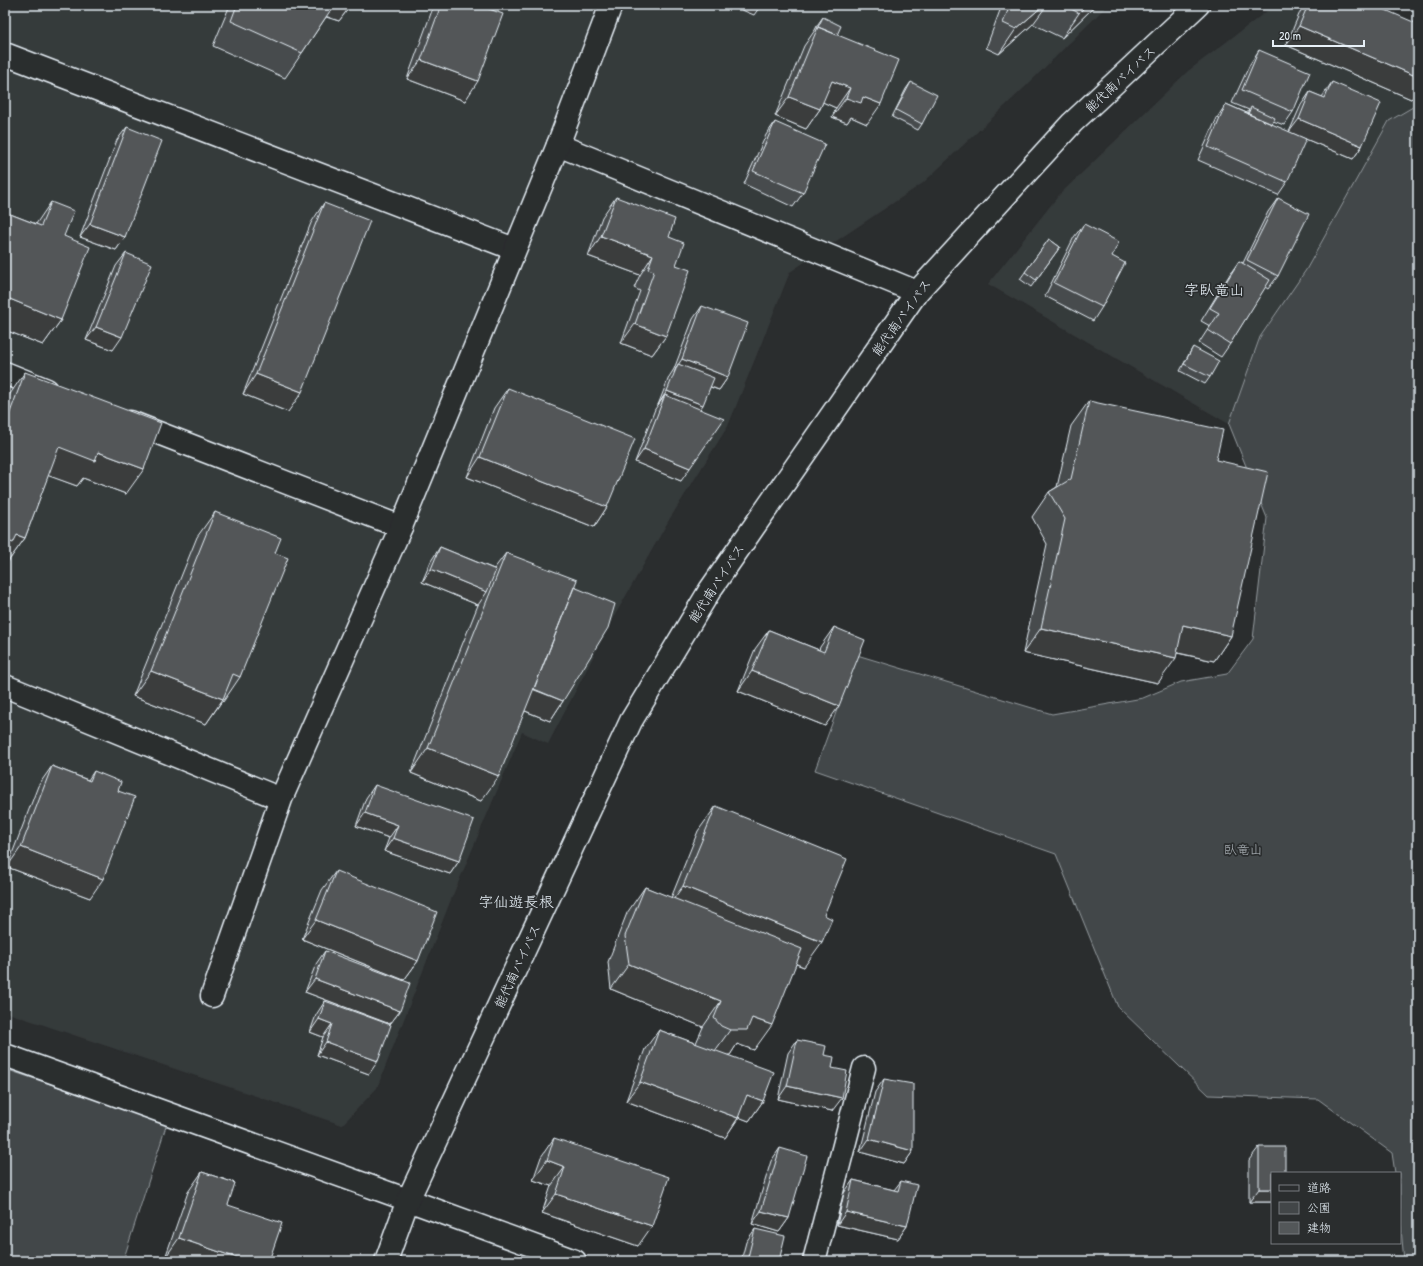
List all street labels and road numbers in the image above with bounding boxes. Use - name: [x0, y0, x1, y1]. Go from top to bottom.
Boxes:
- street label: 能代南バイパス: [1081, 41, 1159, 117]
- street label: 能代南バイパス: [867, 275, 935, 359]
- street label: 能代南バイパス: [684, 540, 748, 626]
- street label: 能代南バイパス: [490, 921, 544, 1011]

